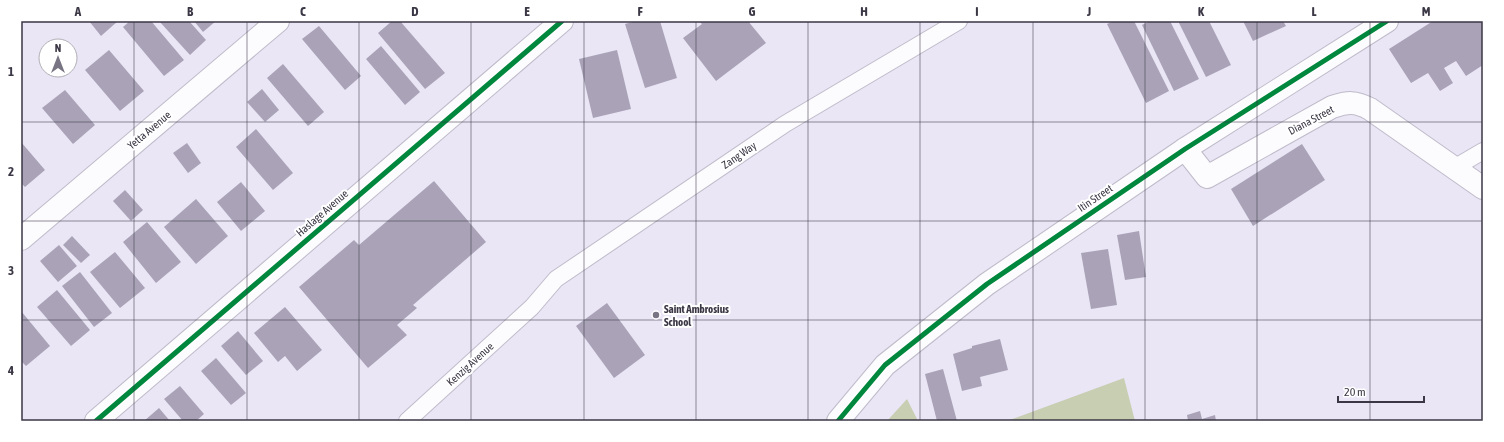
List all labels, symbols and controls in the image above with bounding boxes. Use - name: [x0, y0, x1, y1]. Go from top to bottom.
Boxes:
- text: A: [74, 4, 82, 19]
- text: B: [187, 4, 194, 19]
- text: C: [300, 4, 306, 19]
- text: D: [411, 4, 419, 19]
- text: E: [524, 4, 530, 19]
- text: F: [637, 4, 643, 19]
- text: G: [749, 4, 756, 19]
- text: H: [860, 4, 868, 19]
- text: I: [975, 4, 979, 19]
- text: J: [1086, 4, 1091, 19]
- text: K: [1198, 4, 1205, 19]
- text: L: [1311, 4, 1317, 19]
- text: M: [1422, 4, 1431, 19]
- north arrow: [38, 38, 78, 78]
- text: N: [55, 42, 61, 54]
- text: 1: [8, 64, 14, 79]
- street label: Diana Street: [1286, 103, 1336, 137]
- street label: Yetta Avenue: [125, 108, 173, 152]
- street label: Zang Way: [720, 139, 759, 171]
- text: 2: [8, 164, 14, 179]
- street label: Itin Street: [1075, 182, 1115, 214]
- street label: Haslage Avenue: [294, 187, 350, 239]
- text: 3: [8, 263, 14, 278]
- place label: Saint Ambrosius School: [664, 303, 729, 328]
- marker: Saint Ambrosius School: [651, 310, 661, 320]
- street label: Kenzig Avenue: [444, 340, 496, 388]
- text: 4: [7, 363, 14, 378]
- scale bar: [1338, 378, 1424, 404]
- text: 20 m: [1344, 385, 1366, 399]

